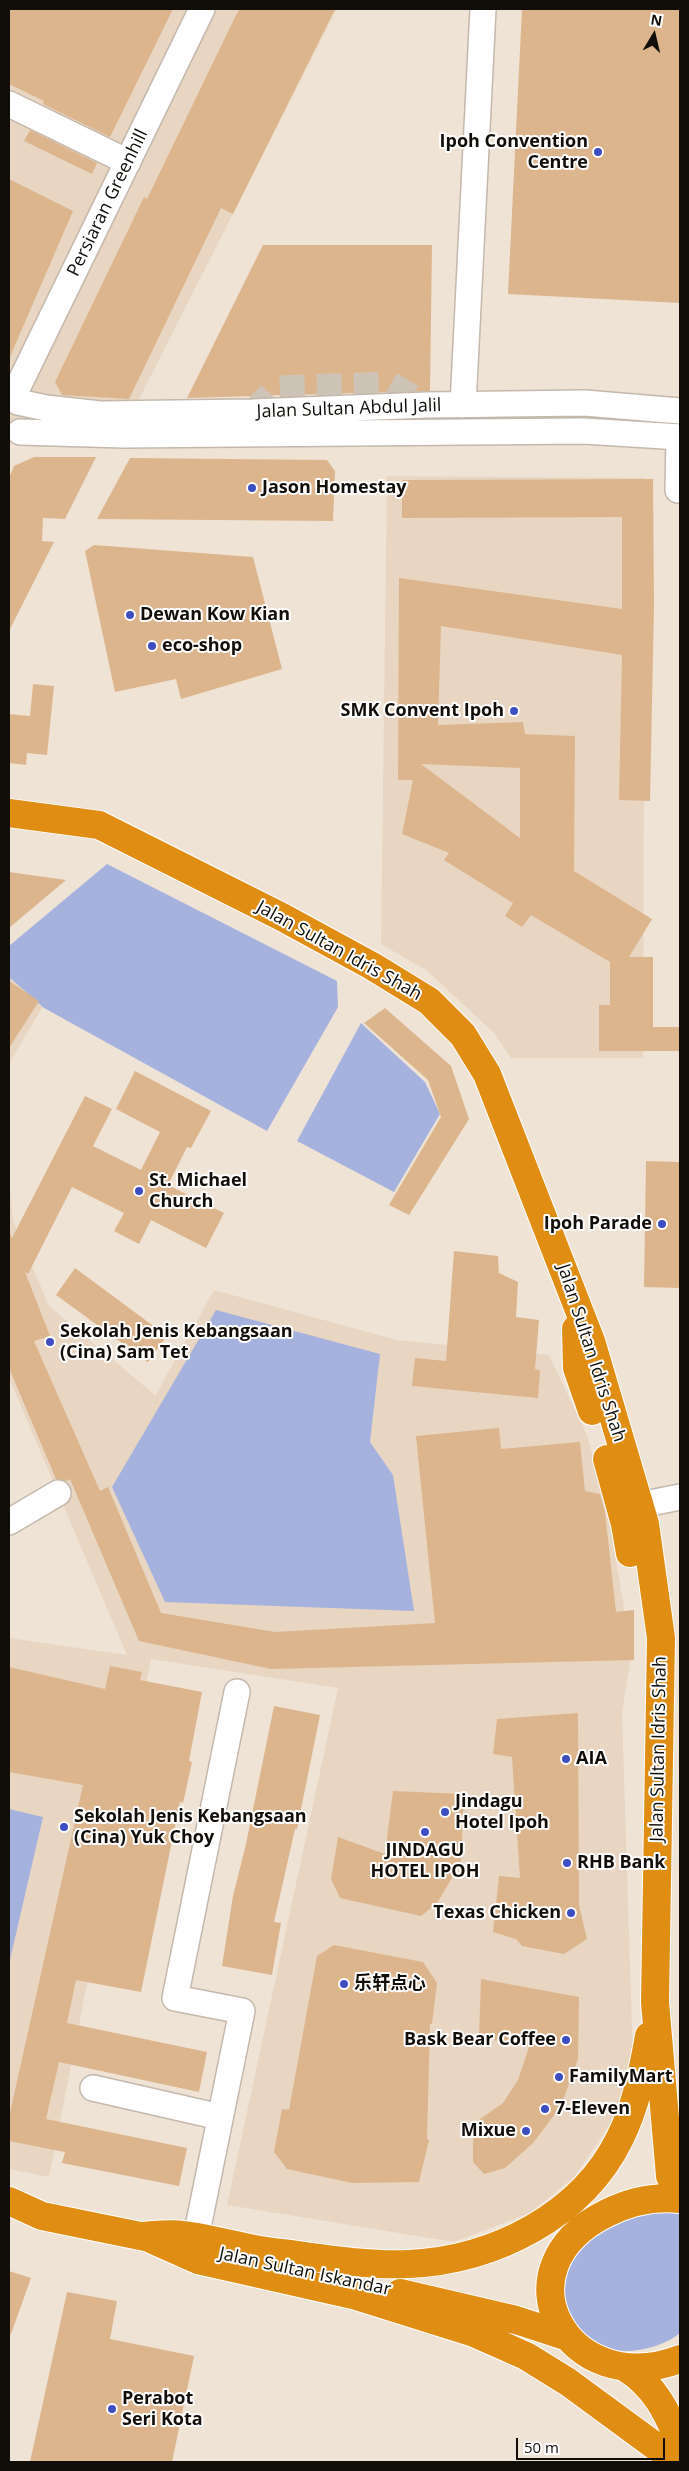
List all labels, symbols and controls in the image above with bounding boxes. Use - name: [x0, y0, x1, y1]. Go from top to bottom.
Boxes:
- text: N: [649, 9, 664, 30]
- north arrow: [629, 10, 679, 60]
- street label: Persiaran Greenhill: [63, 126, 153, 280]
- place label: Ipoh Convention Centre: [440, 131, 588, 173]
- marker: Ipoh Convention Centre: [592, 146, 604, 158]
- street label: Jalan Sultan Abdul Jalil: [256, 395, 442, 423]
- place label: Jason Homestay: [262, 477, 407, 499]
- marker: Jason Homestay: [246, 482, 258, 494]
- place label: Dewan Kow Kian: [140, 604, 290, 626]
- marker: Dewan Kow Kian: [124, 609, 136, 621]
- place label: eco-shop: [162, 635, 242, 657]
- marker: eco-shop: [146, 640, 158, 652]
- place label: SMK Convent Ipoh: [341, 700, 504, 722]
- marker: SMK Convent Ipoh: [508, 705, 520, 717]
- street label: Jalan Sultan Idris Shah: [253, 897, 425, 1005]
- place label: St. Michael Church: [149, 1170, 247, 1212]
- marker: St. Michael Church: [133, 1185, 145, 1197]
- place label: Ipoh Parade: [544, 1213, 652, 1235]
- marker: Ipoh Parade: [656, 1218, 668, 1230]
- street label: Jalan Sultan Idris Shah: [552, 1261, 630, 1445]
- place label: Sekolah Jenis Kebangsaan (Cina) Sam Tet: [60, 1321, 293, 1364]
- marker: Sekolah Jenis Kebangsaan (Cina) Sam Tet: [44, 1336, 56, 1348]
- street label: Jalan Sultan Idris Shah: [647, 1656, 671, 1842]
- place label: AIA: [576, 1748, 607, 1770]
- marker: AIA: [560, 1753, 572, 1765]
- place label: Jindagu Hotel Ipoh: [455, 1791, 549, 1834]
- place label: Sekolah Jenis Kebangsaan (Cina) Yuk Choy: [74, 1806, 307, 1848]
- marker: Jindagu Hotel Ipoh: [439, 1806, 451, 1818]
- marker: Sekolah Jenis Kebangsaan (Cina) Yuk Choy: [58, 1821, 70, 1833]
- marker: JINDAGU HOTEL IPOH: [419, 1826, 431, 1838]
- place label: JINDAGU HOTEL IPOH: [371, 1840, 479, 1882]
- place label: RHB Bank: [577, 1852, 665, 1874]
- marker: RHB Bank: [561, 1857, 573, 1869]
- place label: Texas Chicken: [433, 1902, 561, 1924]
- marker: Texas Chicken: [565, 1907, 577, 1919]
- place label: 乐轩点心: [354, 1973, 426, 1995]
- marker: 乐轩点心: [338, 1978, 350, 1990]
- place label: Bask Bear Coffee: [404, 2029, 556, 2051]
- marker: Bask Bear Coffee: [560, 2034, 572, 2046]
- place label: FamilyMart: [569, 2066, 672, 2088]
- marker: FamilyMart: [553, 2071, 565, 2083]
- place label: 7-Eleven: [555, 2098, 630, 2120]
- marker: 7-Eleven: [539, 2103, 551, 2115]
- place label: Mixue: [461, 2120, 516, 2142]
- marker: Mixue: [520, 2125, 532, 2137]
- street label: Jalan Sultan Iskandar: [217, 2243, 393, 2301]
- place label: Perabot Seri Kota: [122, 2388, 203, 2430]
- marker: Perabot Seri Kota: [106, 2403, 118, 2415]
- scale bar: [519, 2428, 668, 2460]
- text: 50 m: [524, 2437, 559, 2457]

